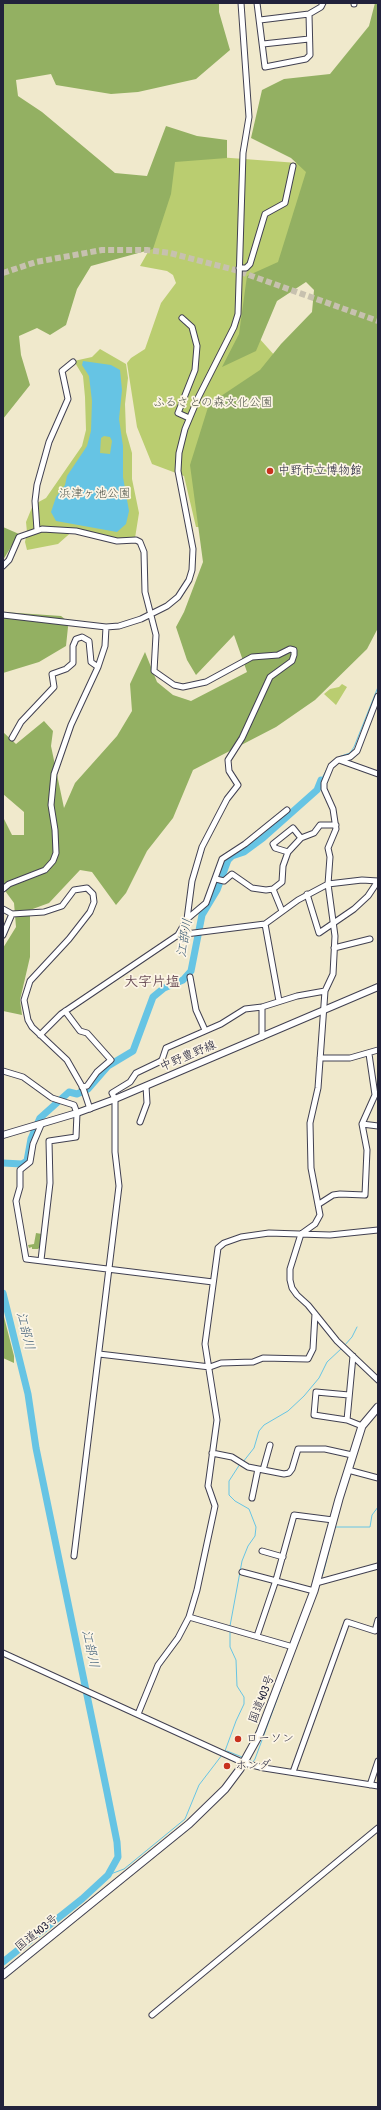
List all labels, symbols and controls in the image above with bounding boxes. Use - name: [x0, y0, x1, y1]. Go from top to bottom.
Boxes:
- park label: ふるさとの森文化公園: [153, 396, 273, 410]
- place label: 中野市立博物館: [278, 464, 362, 478]
- marker: 中野市立博物館: [265, 466, 275, 476]
- park label: 浜津ヶ池公園: [59, 487, 131, 501]
- water label: 江部川: [174, 917, 196, 959]
- district label: 大字片塩: [124, 974, 180, 990]
- street label: 中野豊野線: [158, 1038, 218, 1074]
- water label: 江部川: [13, 1310, 37, 1352]
- water label: 江部川: [78, 1628, 102, 1670]
- street label: 国道403号: [246, 1672, 278, 1726]
- place label: ローソン: [246, 1732, 294, 1746]
- marker: ローソン: [233, 1734, 243, 1744]
- place label: ホンダ: [235, 1759, 271, 1773]
- marker: ホンダ: [222, 1761, 232, 1771]
- street label: 国道403号: [13, 1911, 61, 1955]

